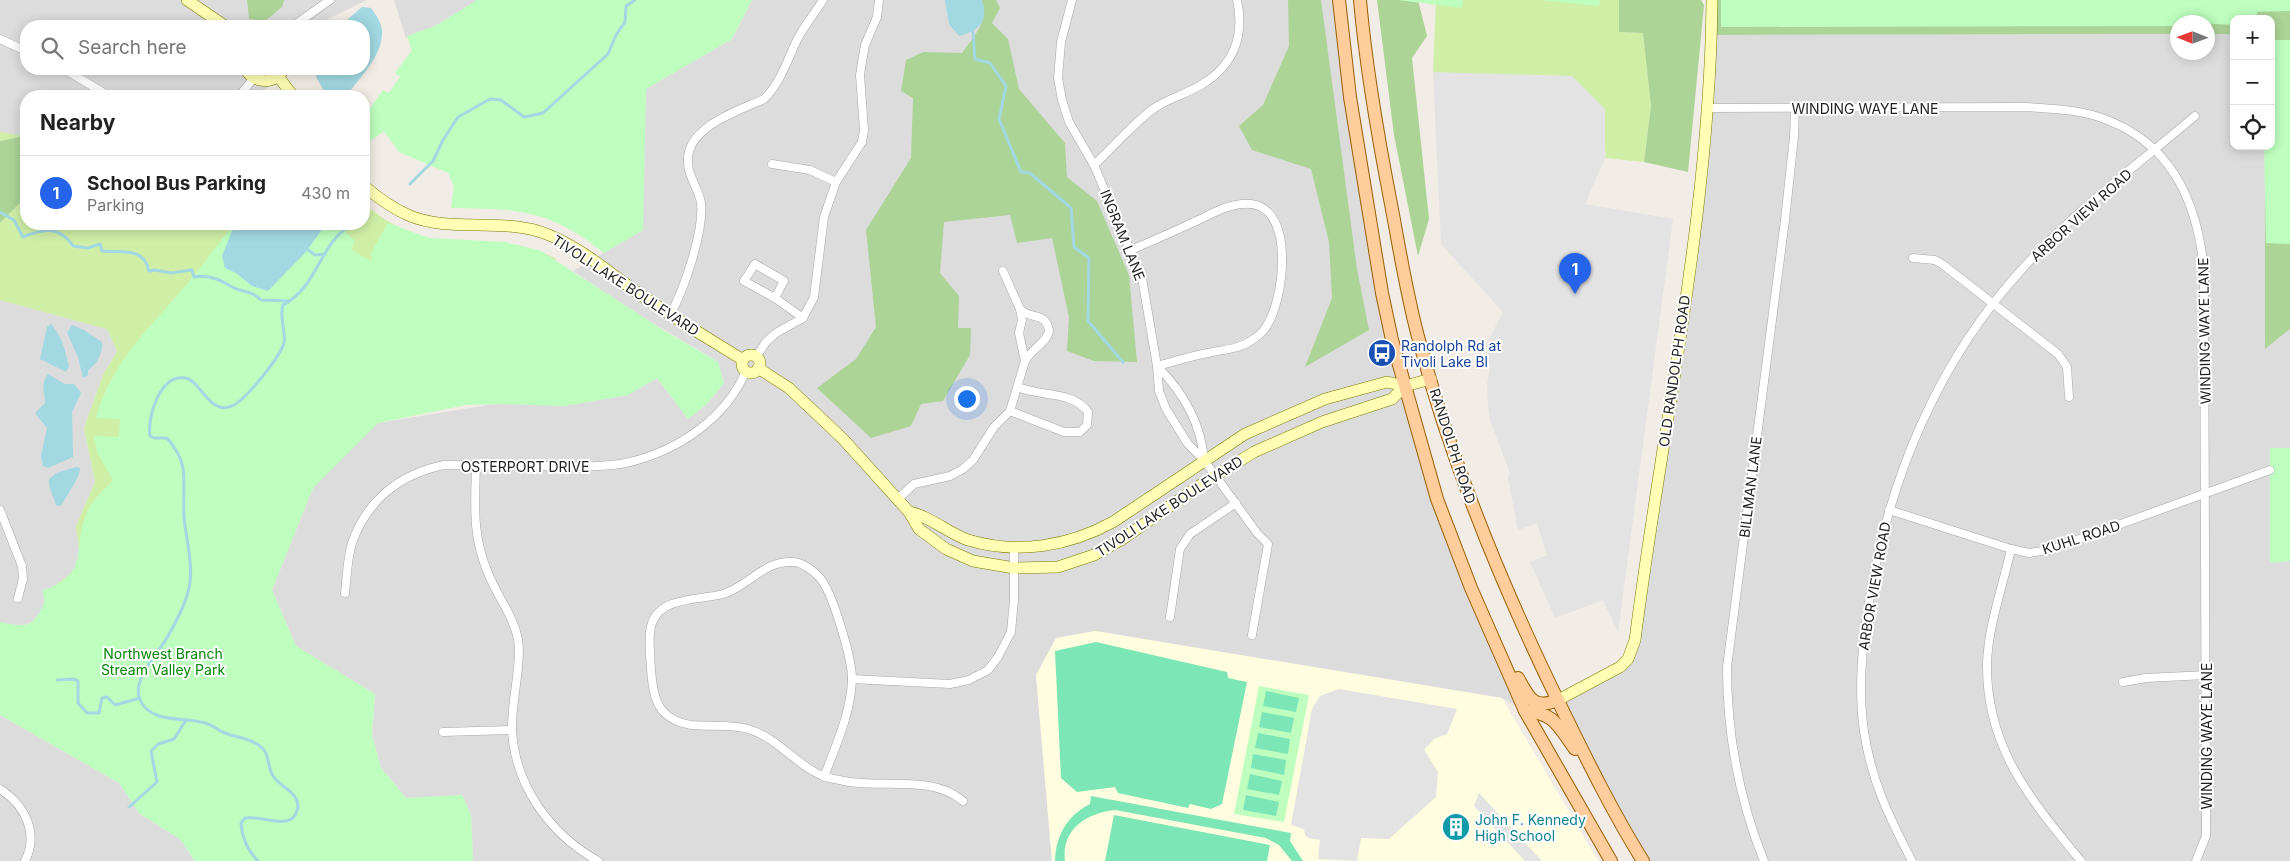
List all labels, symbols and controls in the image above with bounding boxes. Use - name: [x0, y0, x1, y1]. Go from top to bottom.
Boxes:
- north arrow: [2170, 15, 2215, 60]
- map controls: [2230, 15, 2275, 150]
- button: +: [2230, 15, 2275, 60]
- search box: [20, 20, 370, 75]
- icon: search: [38, 34, 66, 62]
- text: Search here: [78, 36, 187, 59]
- button: −: [2230, 60, 2275, 105]
- street label: WINDING WAYE LANE: [1792, 100, 1938, 117]
- button: locate: [2230, 105, 2275, 150]
- text: Nearby: [40, 110, 115, 135]
- street label: ARBOR VIEW ROAD: [2027, 165, 2135, 265]
- text: School Bus Parking: [87, 172, 266, 195]
- text: 1: [53, 183, 59, 203]
- text: 430 m: [301, 183, 350, 203]
- street label: INGRAM LANE: [1097, 187, 1149, 283]
- text: Parking: [87, 195, 144, 215]
- street label: TIVOLI LAKE BOULEVARD: [549, 231, 703, 339]
- pin: 1: [1559, 253, 1591, 294]
- street label: WINDING WAYE LANE: [2194, 257, 2214, 405]
- street label: OLD RANDOLPH ROAD: [1655, 294, 1693, 448]
- place label: Randolph Rd at Tivoli Lake Bl: [1401, 337, 1501, 370]
- bus stop icon: Randolph Rd at Tivoli Lake Bl: [1367, 338, 1397, 368]
- your location: [954, 386, 980, 412]
- street label: RANDOLPH ROAD: [1426, 386, 1480, 506]
- street label: BILLMAN LANE: [1735, 435, 1765, 539]
- street label: TIVOLI LAKE BOULEVARD: [1092, 452, 1246, 560]
- street label: OSTERPORT DRIVE: [461, 458, 589, 475]
- street label: KUHL ROAD: [2040, 516, 2122, 558]
- street label: ARBOR VIEW ROAD: [1854, 520, 1894, 652]
- park label: Northwest Branch Stream Valley Park: [101, 645, 225, 678]
- street label: WINDING WAYE LANE: [2198, 663, 2215, 809]
- place label: John F. Kennedy High School: [1475, 811, 1586, 844]
- building icon: John F. Kennedy High School: [1441, 812, 1471, 842]

